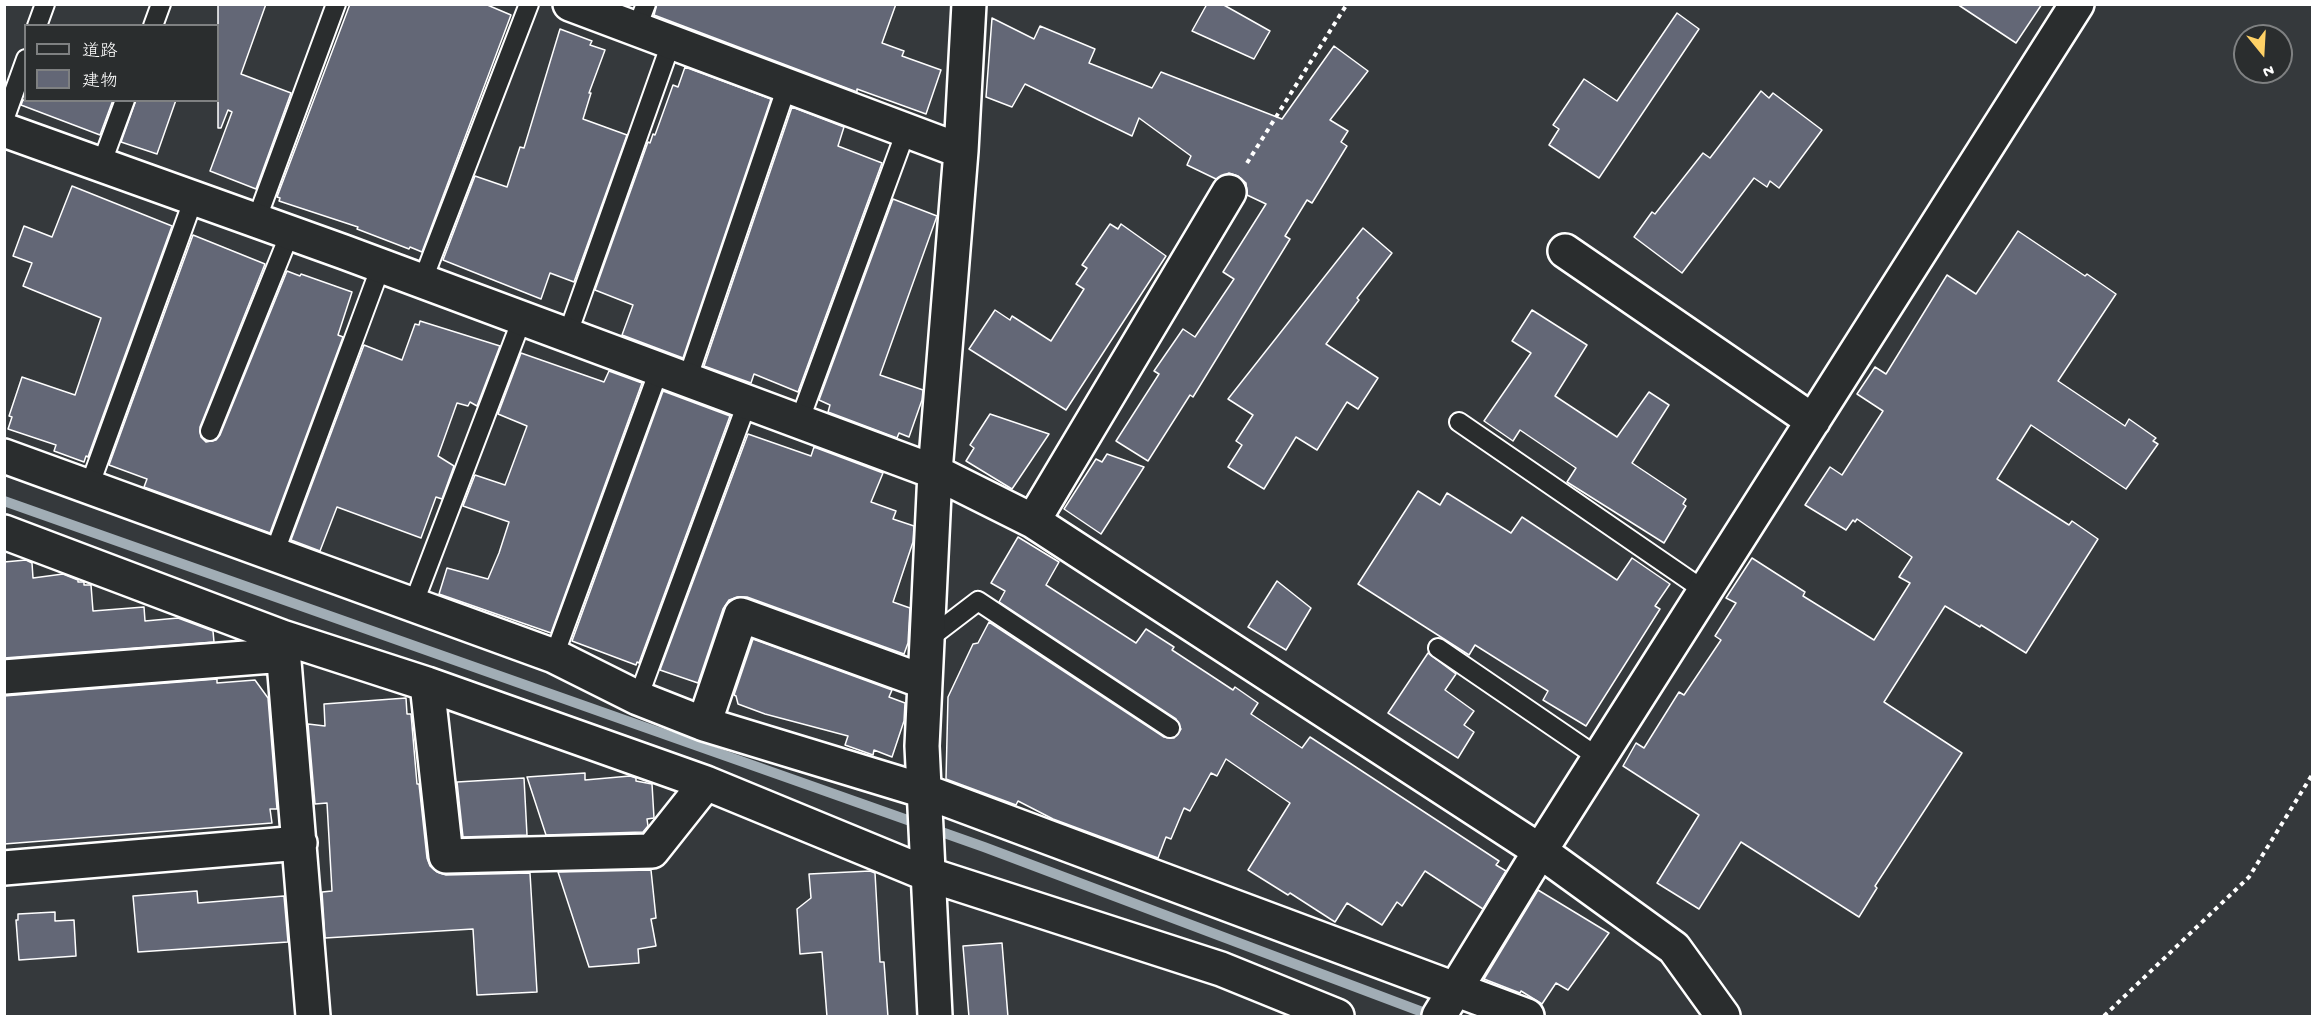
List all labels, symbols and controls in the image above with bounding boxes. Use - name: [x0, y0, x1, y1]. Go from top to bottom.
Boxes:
- legend: [24, 24, 219, 102]
- north arrow: [2233, 24, 2293, 84]
- text: 道路: [82, 42, 118, 63]
- text: N: [2260, 59, 2276, 80]
- text: 建物: [82, 72, 118, 93]

